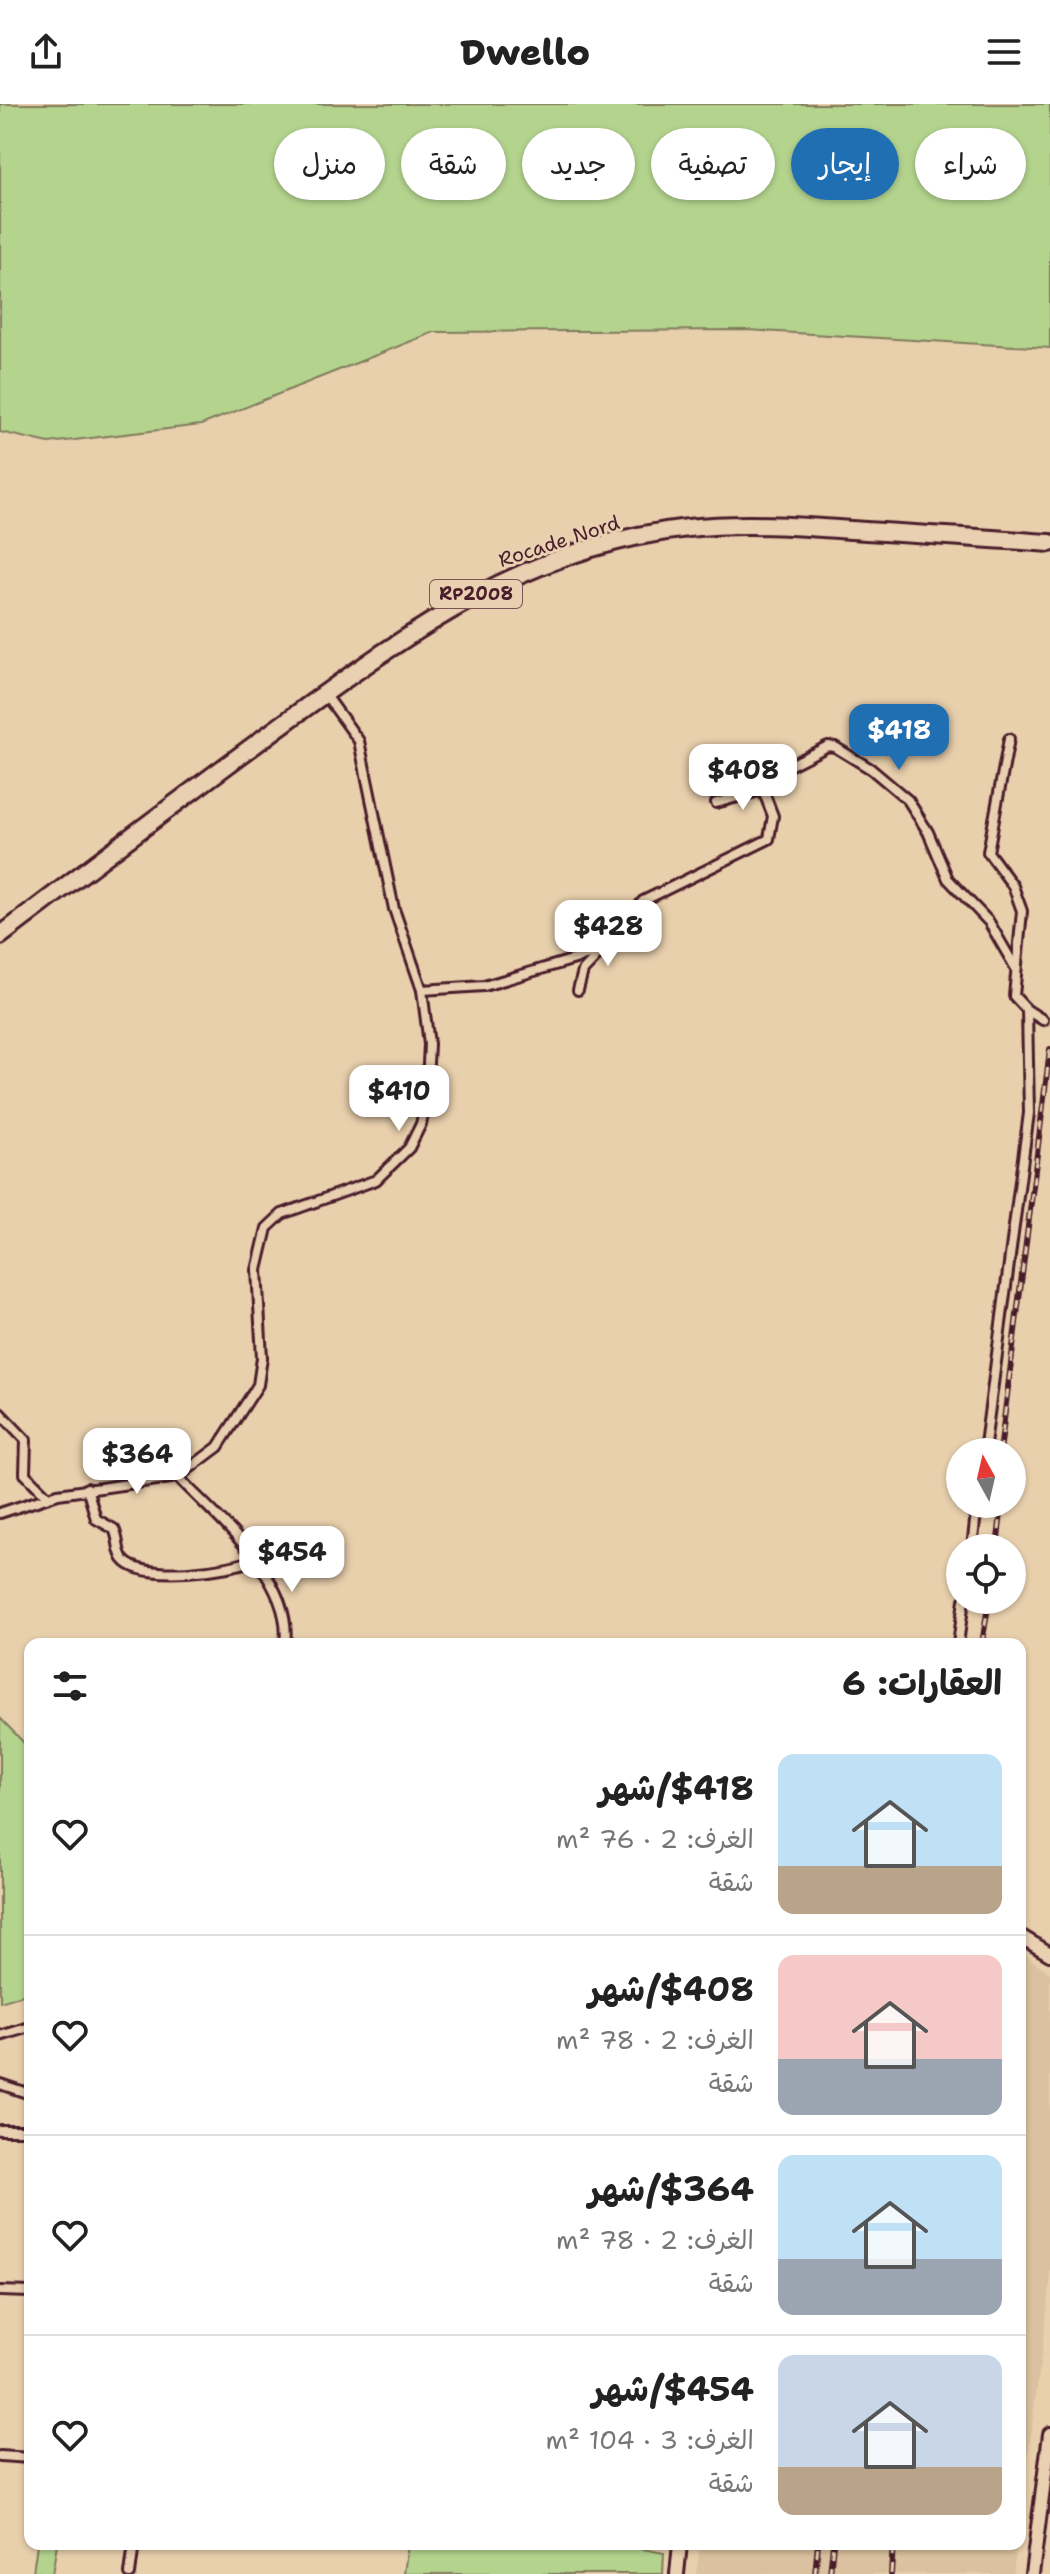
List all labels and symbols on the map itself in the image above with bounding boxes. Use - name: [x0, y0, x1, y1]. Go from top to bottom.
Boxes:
- street label: Rocade Nord: [495, 509, 623, 573]
- road number: RP2008: [430, 580, 522, 608]
- pin: $418: [852, 704, 946, 772]
- pin: $408: [696, 744, 790, 812]
- pin: $428: [561, 900, 655, 968]
- pin: $410: [352, 1065, 446, 1133]
- pin: $364: [90, 1428, 184, 1496]
- north arrow: [946, 1438, 1026, 1518]
- pin: $454: [245, 1526, 339, 1594]

